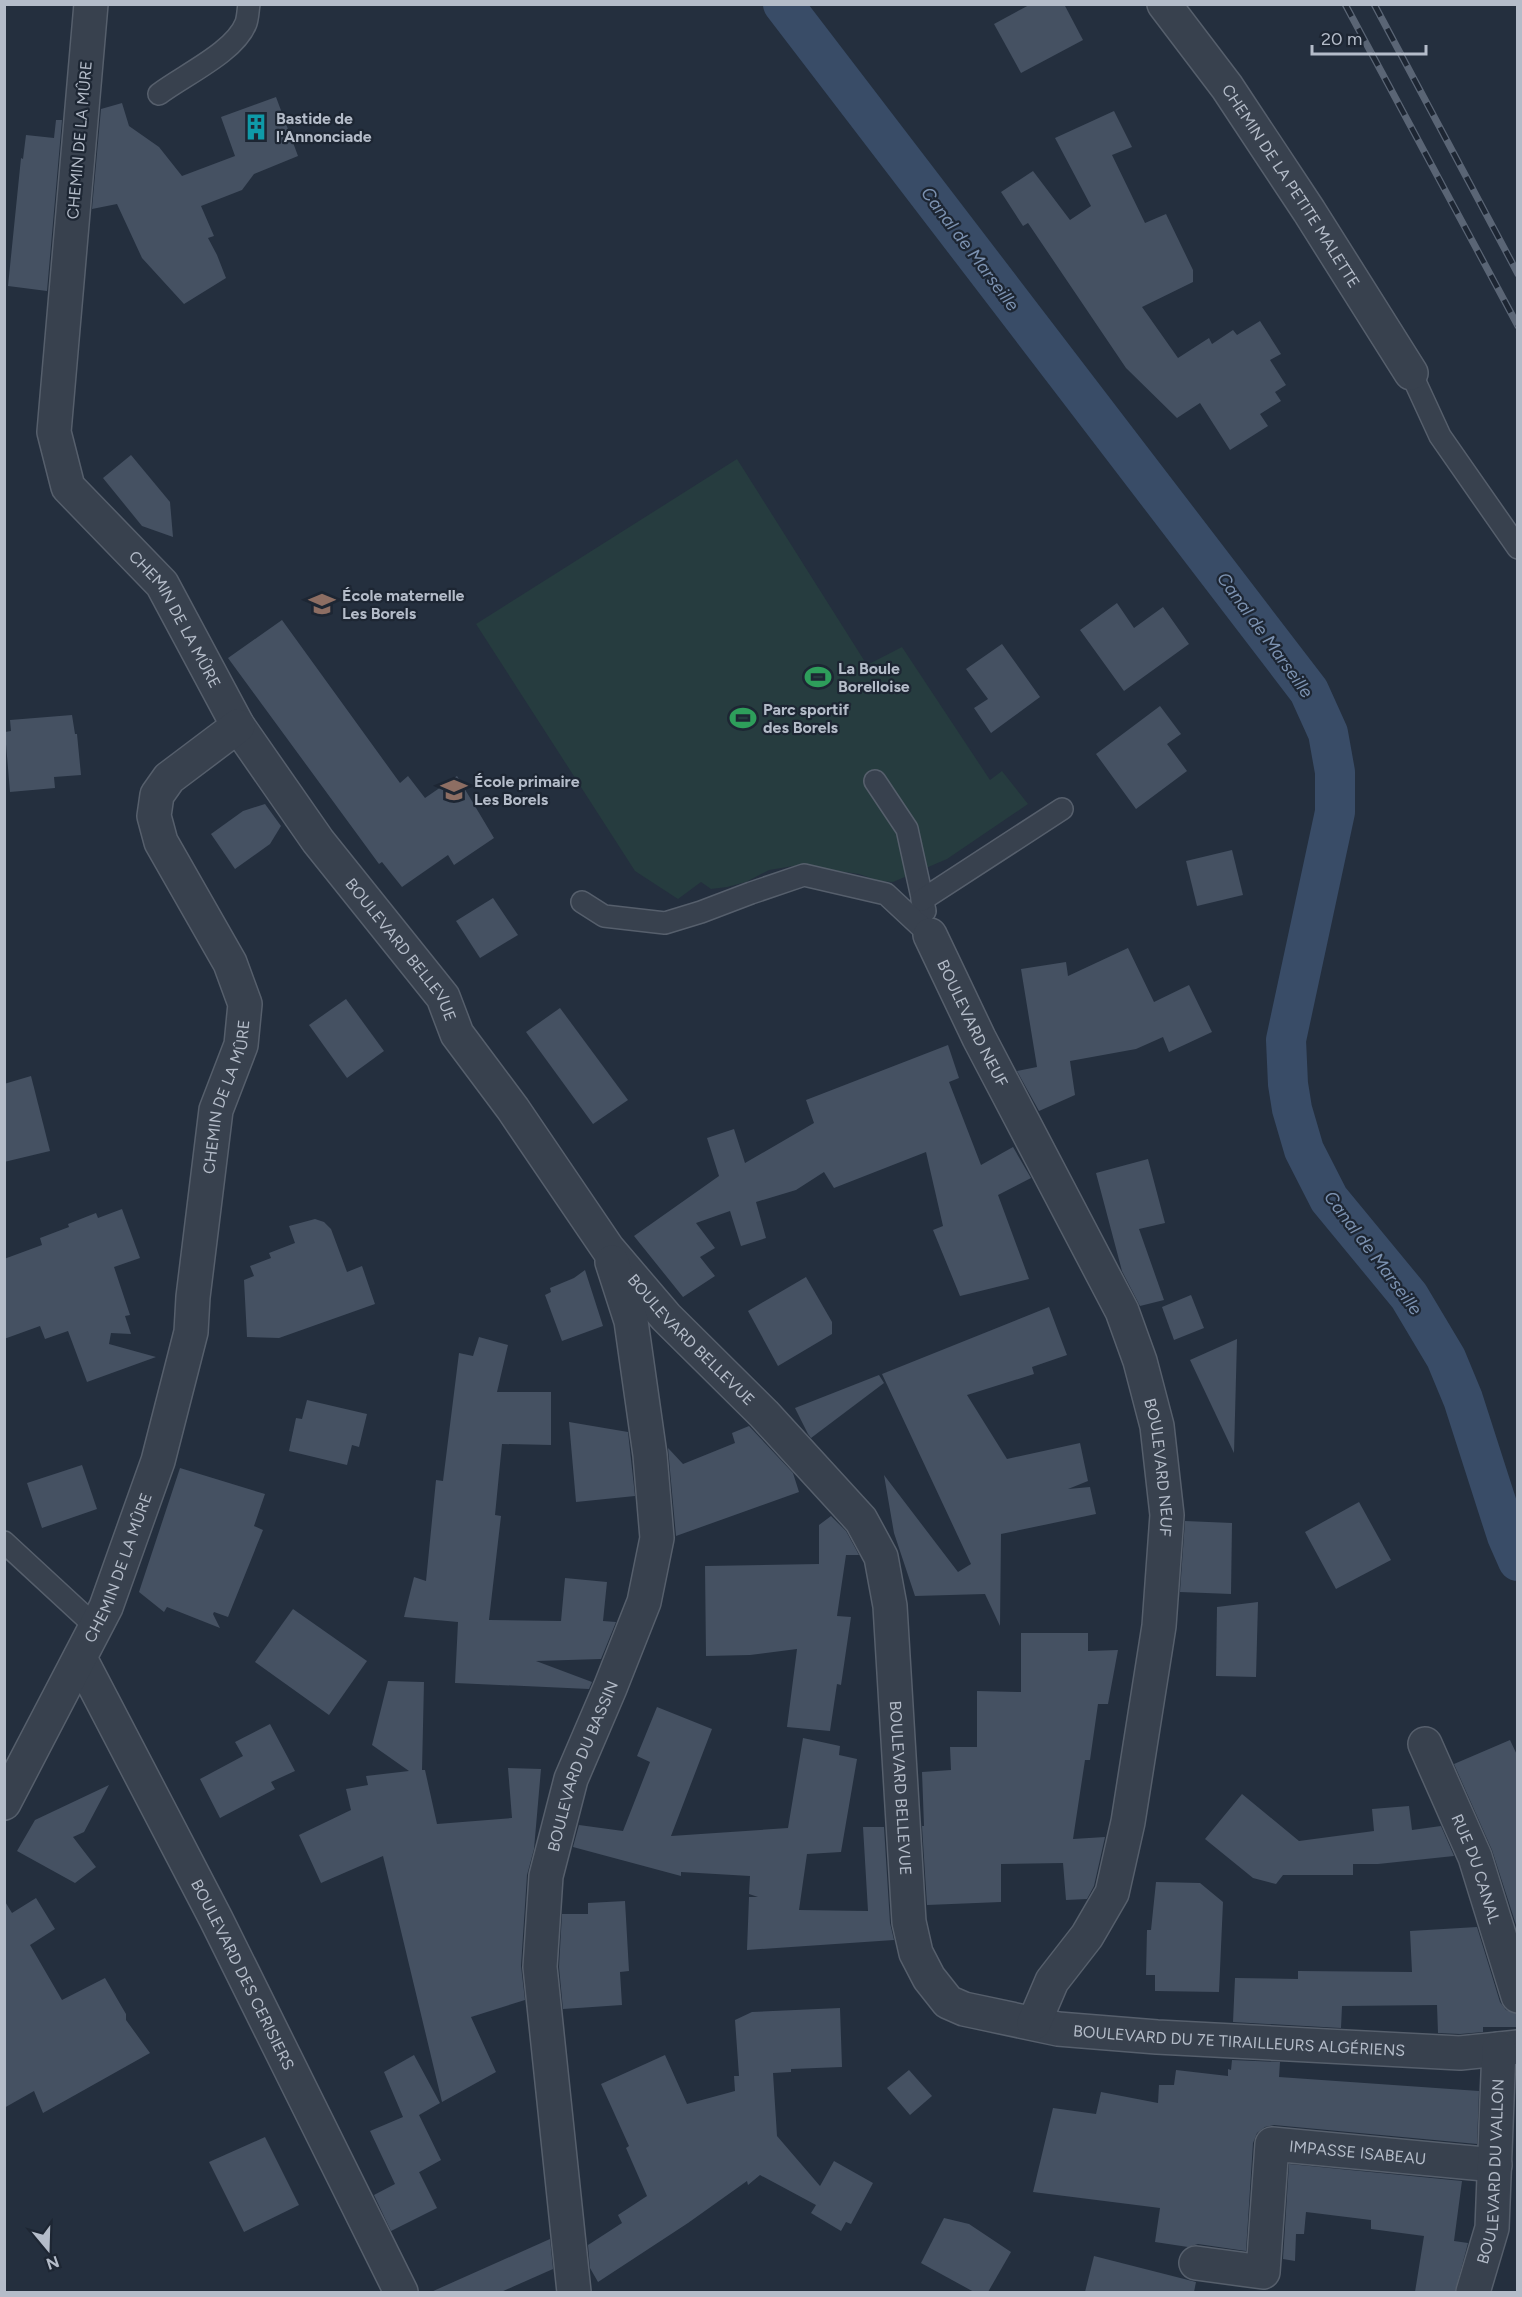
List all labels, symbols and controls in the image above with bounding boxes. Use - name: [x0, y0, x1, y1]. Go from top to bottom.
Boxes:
- scale bar: [1312, 18, 1426, 56]
- text: 20 m: [1321, 28, 1362, 50]
- street label: CHEMIN DE LA MÛRE: [63, 60, 96, 220]
- street label: CHEMIN DE LA PETITE MALETTE: [1218, 81, 1364, 291]
- place label: Bastide de l'Annonciade: [276, 109, 372, 146]
- building icon: Bastide de l'Annonciade: [241, 112, 271, 142]
- water label: Canal de Marseille: [916, 183, 1024, 316]
- street label: CHEMIN DE LA MÛRE: [125, 547, 225, 691]
- water label: Canal de Marseille: [1212, 568, 1318, 702]
- place label: École maternelle Les Borels: [342, 586, 465, 623]
- school or university icon: École maternelle Les Borels: [307, 589, 337, 619]
- place label: La Boule Borelloise: [838, 659, 910, 696]
- sports icon: La Boule Borelloise: [803, 662, 833, 692]
- place label: Parc sportif des Borels: [763, 700, 850, 737]
- sports icon: Parc sportif des Borels: [728, 703, 758, 733]
- place label: École primaire Les Borels: [474, 772, 580, 809]
- school or university icon: École primaire Les Borels: [439, 775, 469, 805]
- street label: BOULEVARD BELLEVUE: [341, 874, 460, 1024]
- street label: BOULEVARD NEUF: [933, 957, 1012, 1090]
- street label: CHEMIN DE LA MÛRE: [199, 1019, 253, 1175]
- water label: Canal de Marseille: [1319, 1187, 1427, 1320]
- street label: BOULEVARD BELLEVUE: [624, 1270, 758, 1409]
- street label: BOULEVARD NEUF: [1140, 1396, 1176, 1537]
- street label: CHEMIN DE LA MÛRE: [80, 1490, 156, 1646]
- street label: BOULEVARD DU BASSIN: [544, 1678, 622, 1854]
- street label: BOULEVARD BELLEVUE: [886, 1700, 915, 1876]
- street label: RUE DU CANAL: [1447, 1811, 1504, 1926]
- street label: BOULEVARD DES CERISIERS: [187, 1876, 298, 2073]
- street label: BOULEVARD DU 7E TIRAILLEURS ALGÉRIENS: [1073, 2021, 1406, 2060]
- street label: BOULEVARD DU VALLON: [1473, 2078, 1508, 2266]
- street label: IMPASSE ISABEAU: [1288, 2137, 1427, 2168]
- north arrow: [18, 2219, 78, 2279]
- text: N: [44, 2252, 62, 2274]

